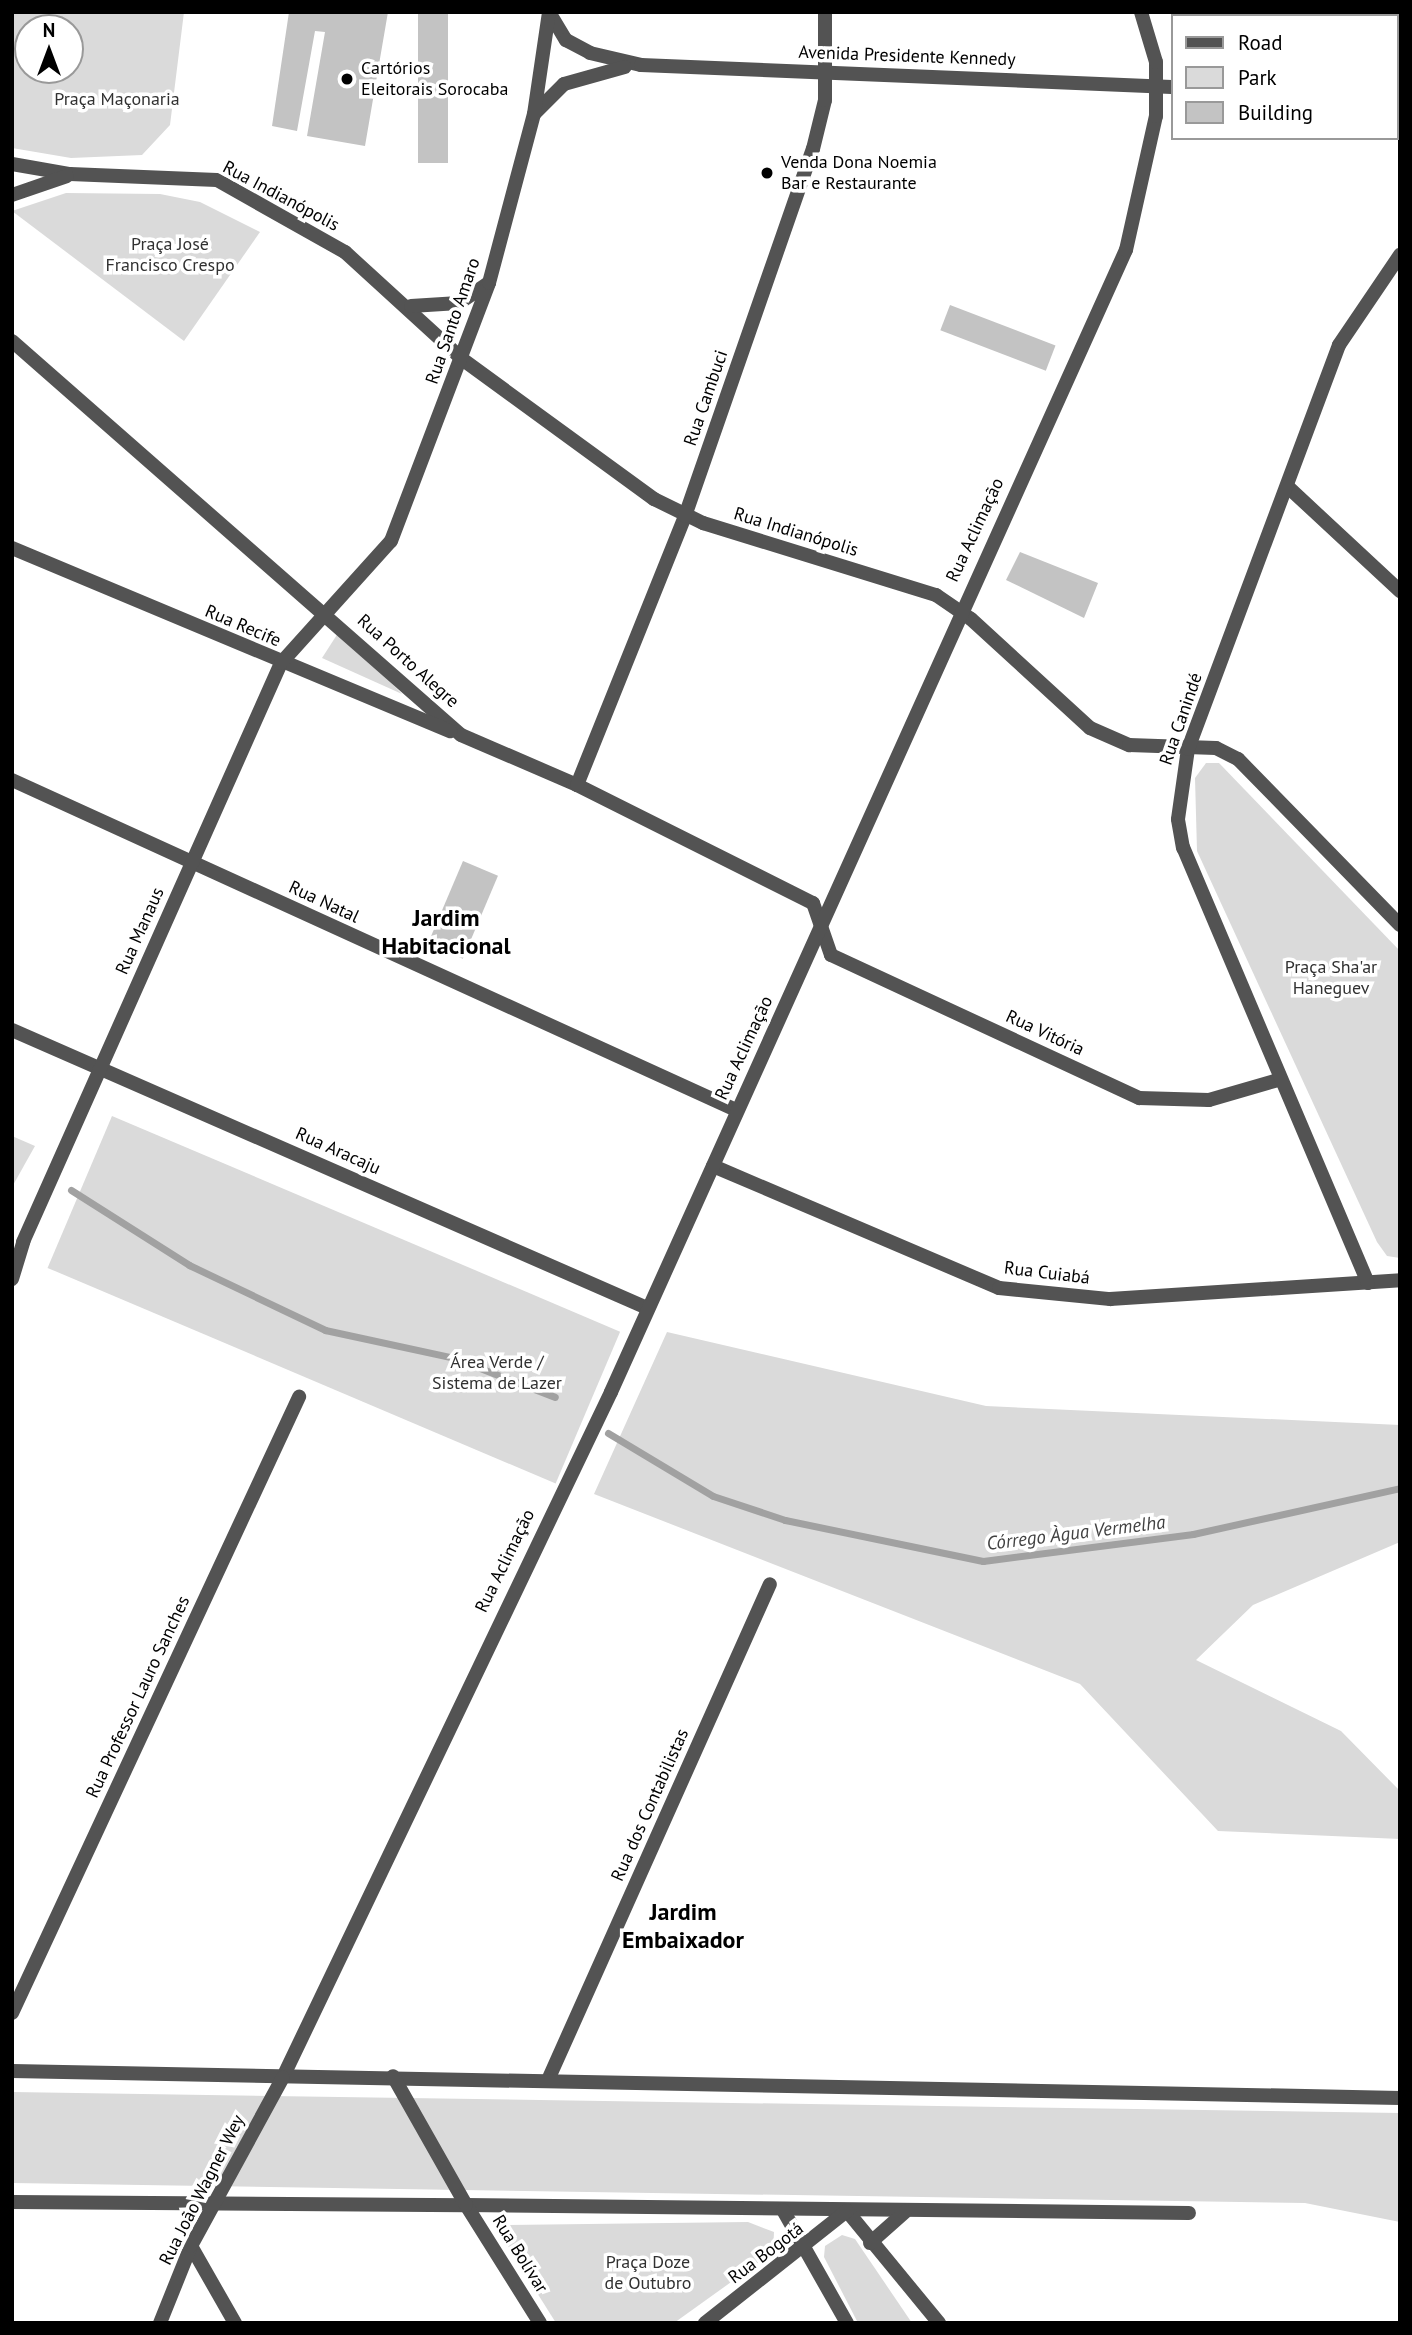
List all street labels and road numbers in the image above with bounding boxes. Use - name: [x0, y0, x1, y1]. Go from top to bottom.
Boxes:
- street label: Avenida Presidente Kennedy: [798, 41, 1016, 71]
- street label: Rua Indianópolis: [219, 156, 343, 236]
- street label: Rua Santo Amaro: [421, 255, 485, 387]
- street label: Rua Cambuci: [680, 347, 732, 449]
- street label: Rua Aclimação: [941, 474, 1009, 586]
- street label: Rua Indianópolis: [731, 503, 861, 561]
- street label: Rua Recife: [202, 600, 284, 652]
- street label: Rua Porto Alegre: [353, 610, 463, 712]
- street label: Rua Canindé: [1155, 670, 1207, 768]
- street label: Rua Natal: [285, 876, 363, 928]
- street label: Rua Manaus: [111, 884, 169, 978]
- street label: Rua Aclimação: [710, 992, 778, 1104]
- street label: Rua Vitória: [1002, 1005, 1088, 1061]
- street label: Rua Aracaju: [292, 1123, 384, 1179]
- street label: Rua Cuiabá: [1003, 1257, 1091, 1289]
- street label: Rua Aclimação: [471, 1506, 539, 1616]
- street label: Rua Professor Lauro Sanches: [82, 1592, 194, 1802]
- street label: Rua dos Contabilistas: [607, 1725, 693, 1885]
- street label: Rua João Wagner Wey: [155, 2111, 249, 2269]
- street label: Rua Bolívar: [488, 2211, 552, 2297]
- street label: Rua Bogotá: [724, 2218, 808, 2288]

